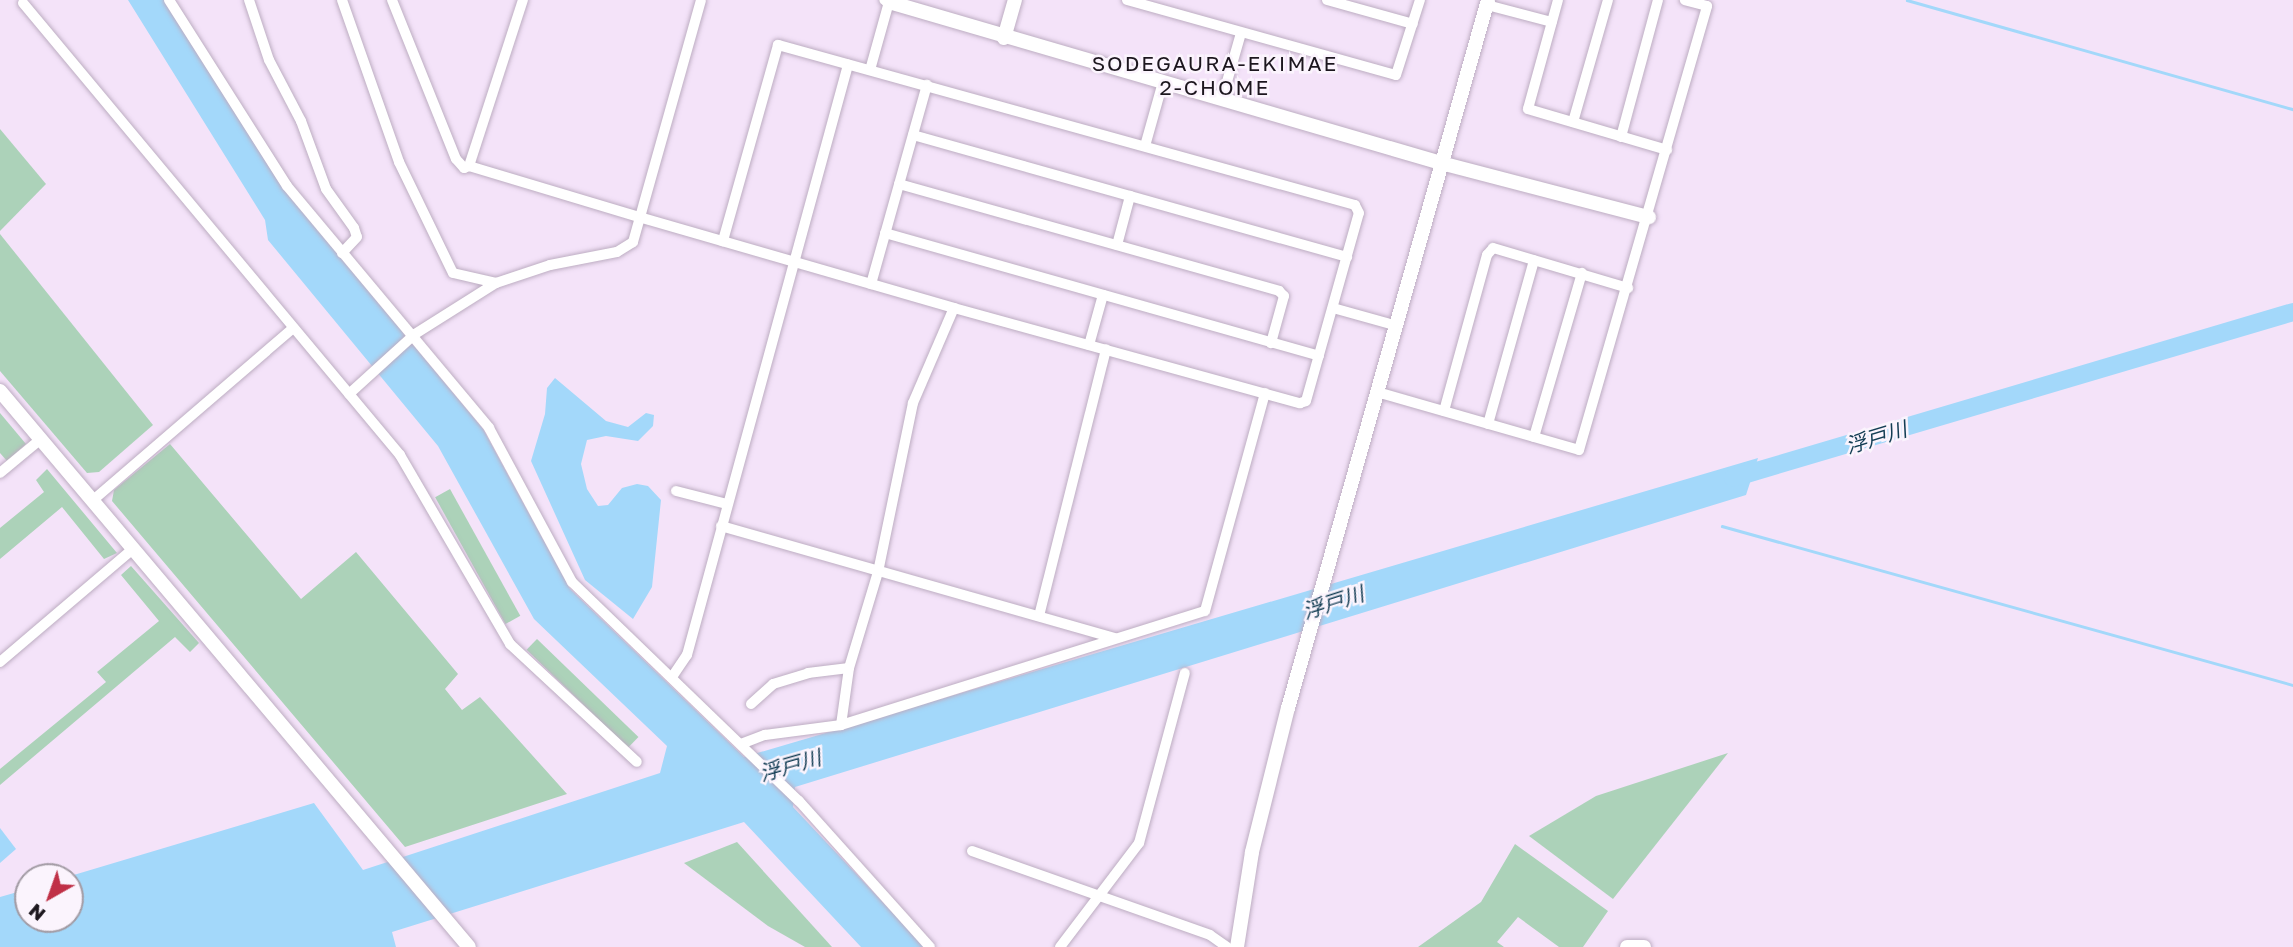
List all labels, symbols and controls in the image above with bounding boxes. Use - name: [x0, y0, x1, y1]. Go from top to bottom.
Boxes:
- district label: SODEGAURA-EKIMAE 2-CHOME: [1094, 50, 1336, 100]
- water label: 浮戸川: [1842, 416, 1910, 458]
- water label: 浮戸川: [1299, 580, 1367, 624]
- water label: 浮戸川: [756, 744, 824, 786]
- north arrow: [14, 863, 84, 933]
- text: N: [24, 899, 49, 926]

